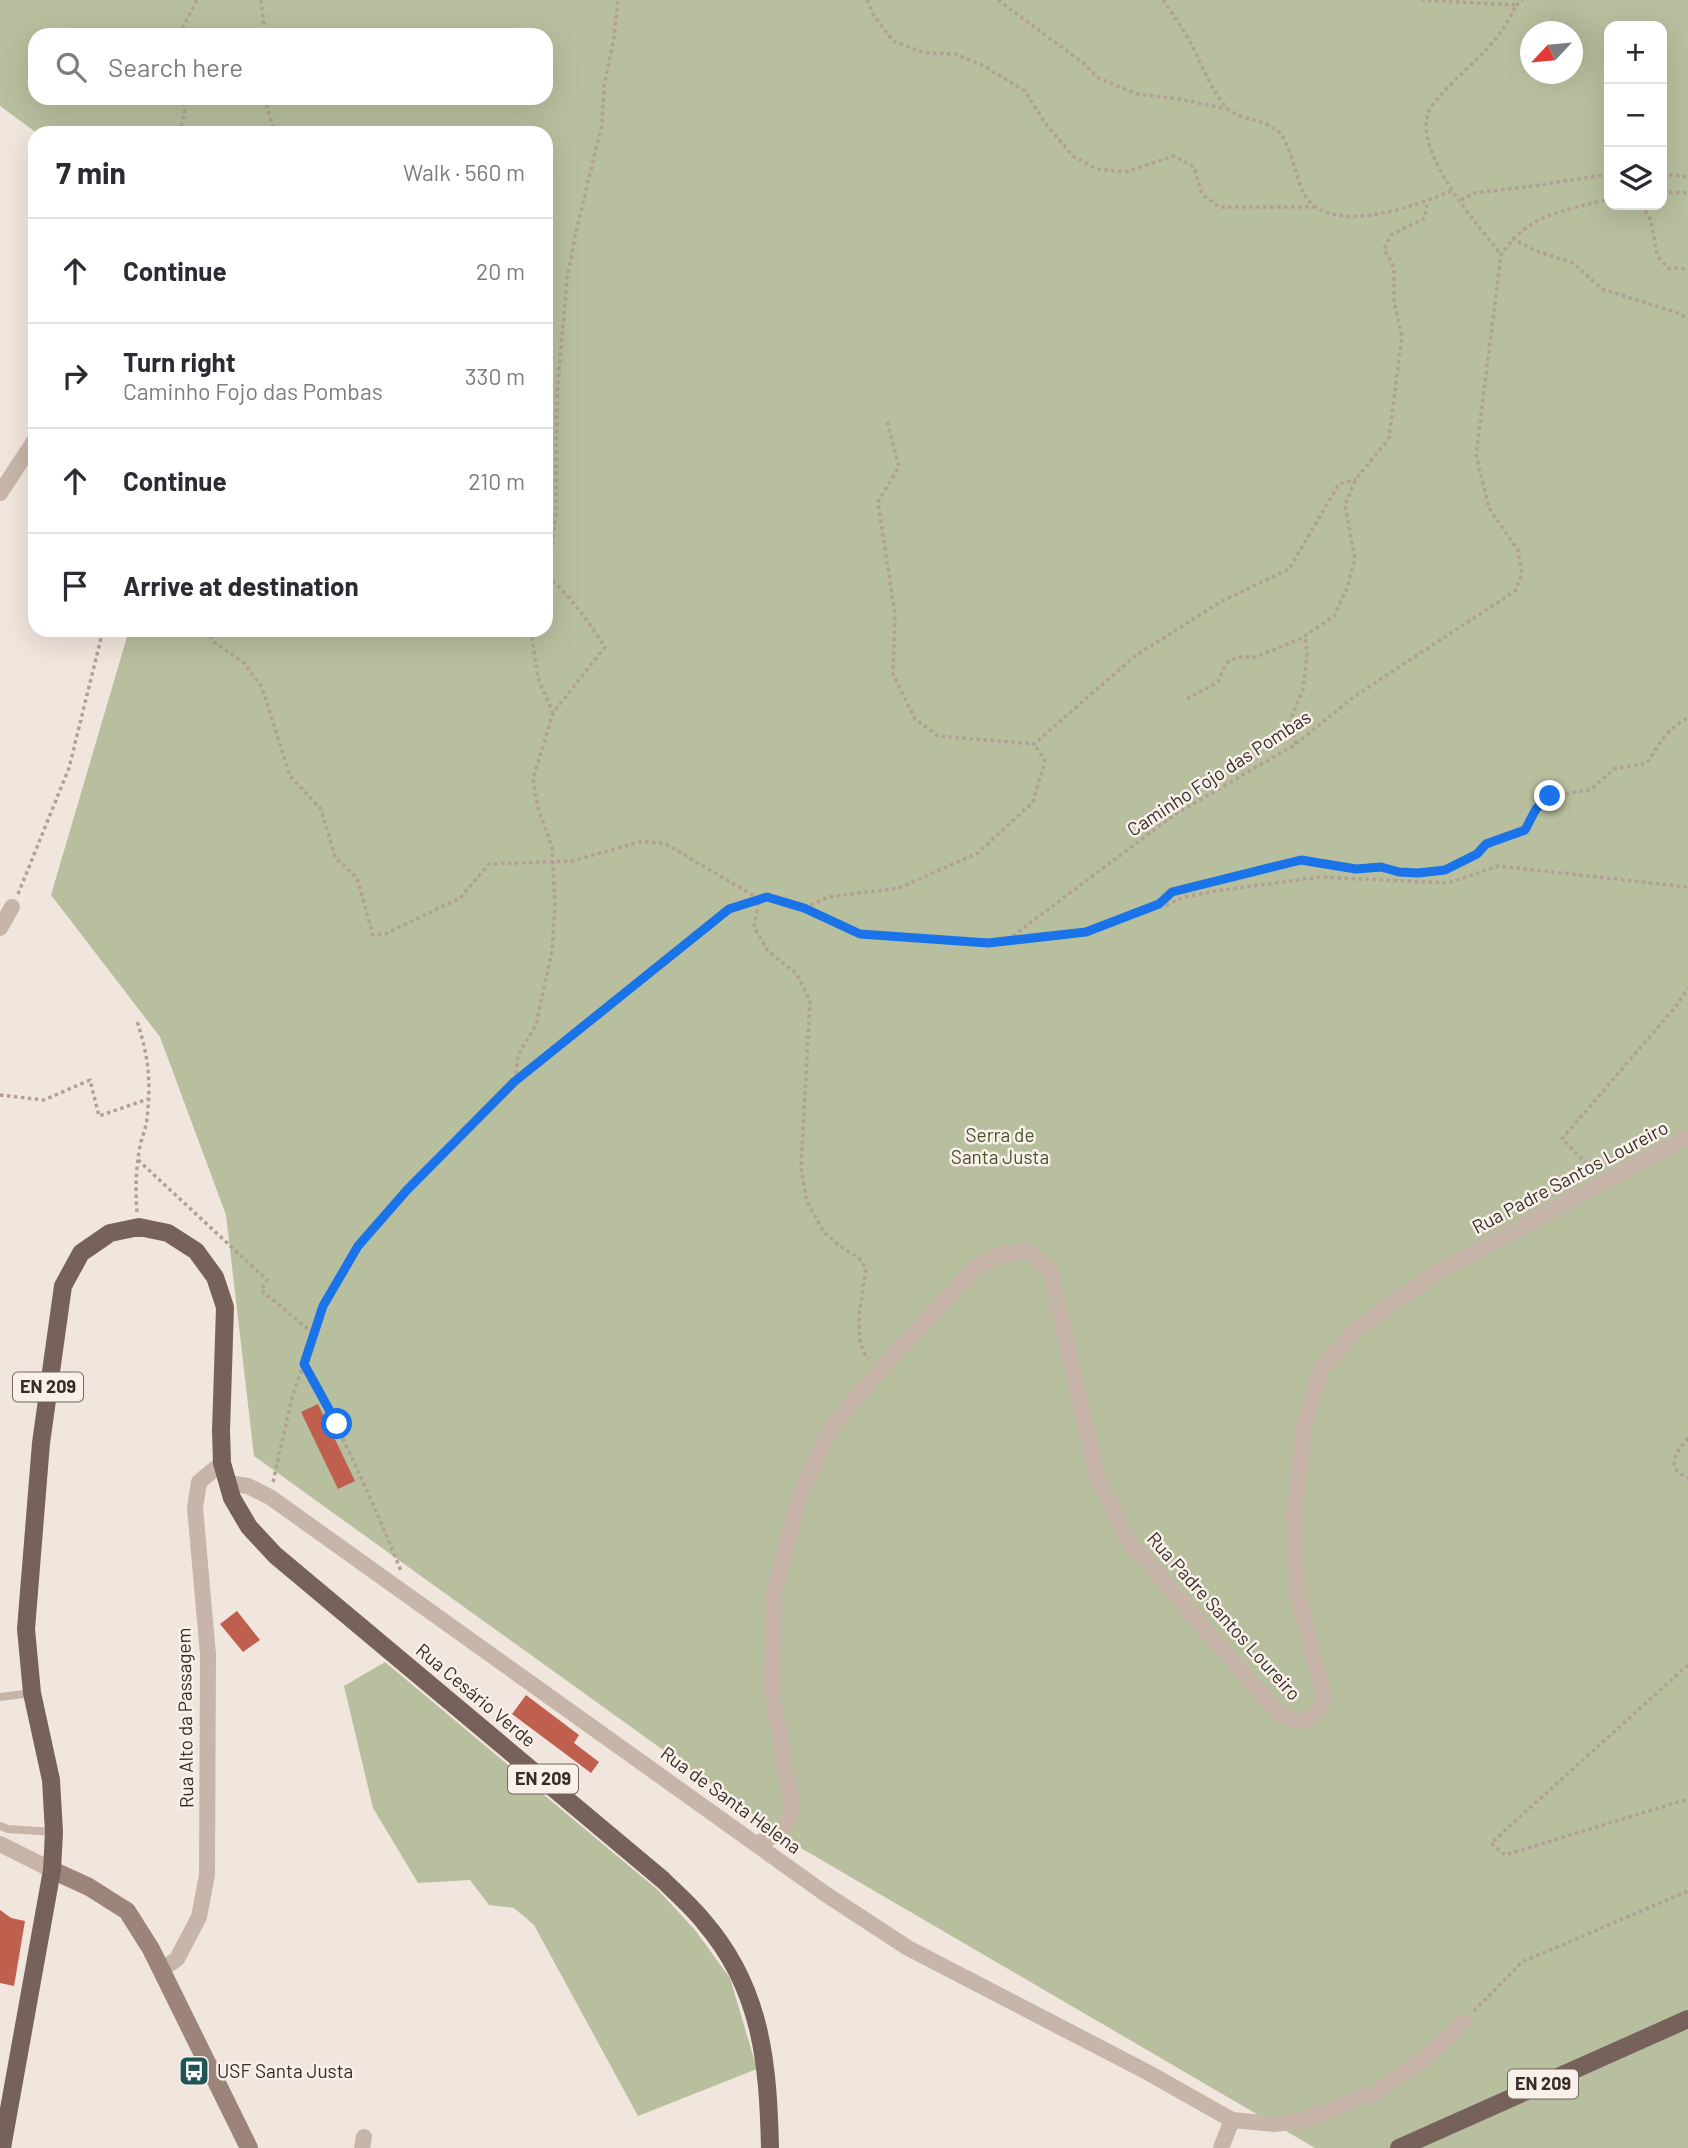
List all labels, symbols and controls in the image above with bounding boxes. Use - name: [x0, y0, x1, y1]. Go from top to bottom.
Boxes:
- north arrow: [1520, 21, 1583, 84]
- map controls: [1604, 21, 1667, 210]
- button: +: [1604, 21, 1667, 84]
- search box: [28, 28, 553, 105]
- icon: search: [52, 48, 90, 86]
- text: Search here: [108, 51, 243, 82]
- button: −: [1604, 84, 1667, 147]
- button: layers: [1604, 147, 1667, 210]
- text: 7 min: [56, 154, 126, 190]
- text: Walk · 560 m: [403, 158, 525, 186]
- icon: ahead: [56, 252, 94, 290]
- text: Continue: [123, 255, 227, 286]
- text: 20 m: [476, 257, 525, 285]
- text: Turn right: [123, 346, 236, 377]
- icon: right: [56, 357, 94, 395]
- text: 330 m: [465, 362, 525, 390]
- text: Caminho Fojo das Pombas: [123, 377, 383, 405]
- icon: ahead: [56, 462, 94, 500]
- text: Continue: [123, 465, 227, 496]
- text: 210 m: [468, 467, 525, 495]
- icon: arrive: [56, 567, 94, 605]
- text: Arrive at destination: [123, 570, 359, 601]
- street label: Caminho Fojo das Pombas: [1122, 705, 1315, 841]
- route end: [1534, 780, 1565, 811]
- street label: Rua Padre Santos Loureiro: [1468, 1115, 1672, 1238]
- park label: Serra de Santa Justa: [951, 1123, 1049, 1168]
- road number: EN 209: [13, 1372, 83, 1402]
- route start: [321, 1408, 352, 1439]
- street label: Rua Padre Santos Loureiro: [1143, 1527, 1306, 1705]
- street label: Rua Alto da Passagem: [171, 1628, 198, 1808]
- street label: Rua Cesário Verde: [412, 1638, 541, 1751]
- street label: Rua de Santa Helena: [657, 1741, 806, 1858]
- road number: EN 209: [508, 1764, 578, 1794]
- bus stop icon: USF Santa Justa: [177, 2054, 211, 2088]
- place label: USF Santa Justa: [217, 2059, 353, 2082]
- road number: EN 209: [1508, 2070, 1578, 2098]

